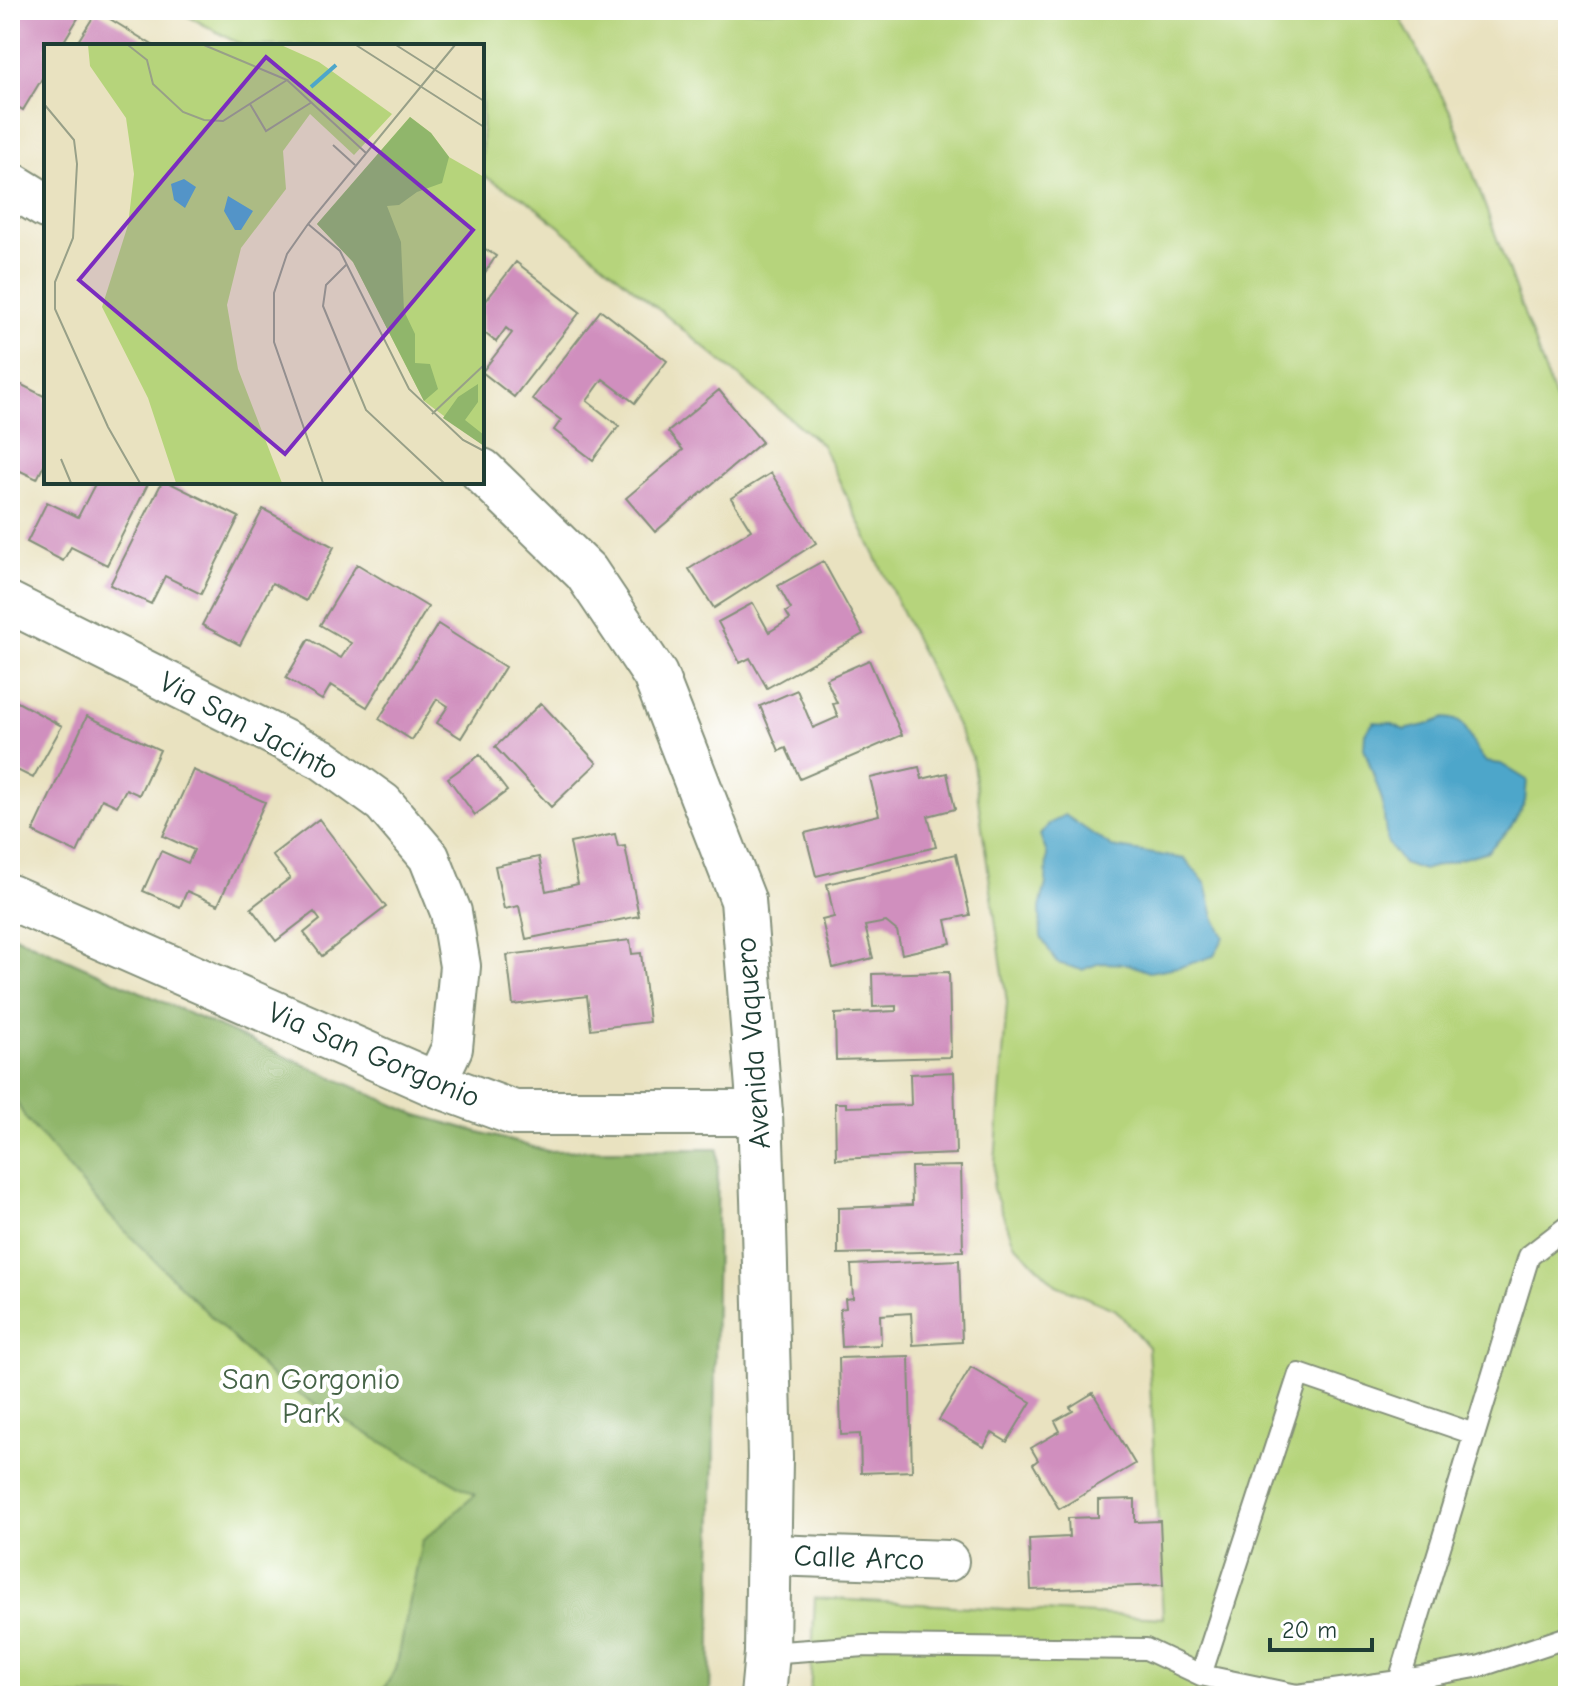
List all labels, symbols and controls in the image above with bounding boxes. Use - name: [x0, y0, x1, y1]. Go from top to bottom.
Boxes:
- inset map: [44, 44, 484, 484]
- street label: Via San Jacinto: [154, 664, 344, 788]
- street label: Avenida Vaquero: [728, 936, 778, 1150]
- street label: Via San Gorgonio: [263, 995, 485, 1115]
- park label: San Gorgonio Park: [222, 1362, 400, 1431]
- street label: Calle Arco: [793, 1538, 925, 1578]
- scale bar: [1270, 1602, 1372, 1652]
- text: 20 m: [1282, 1616, 1337, 1644]

